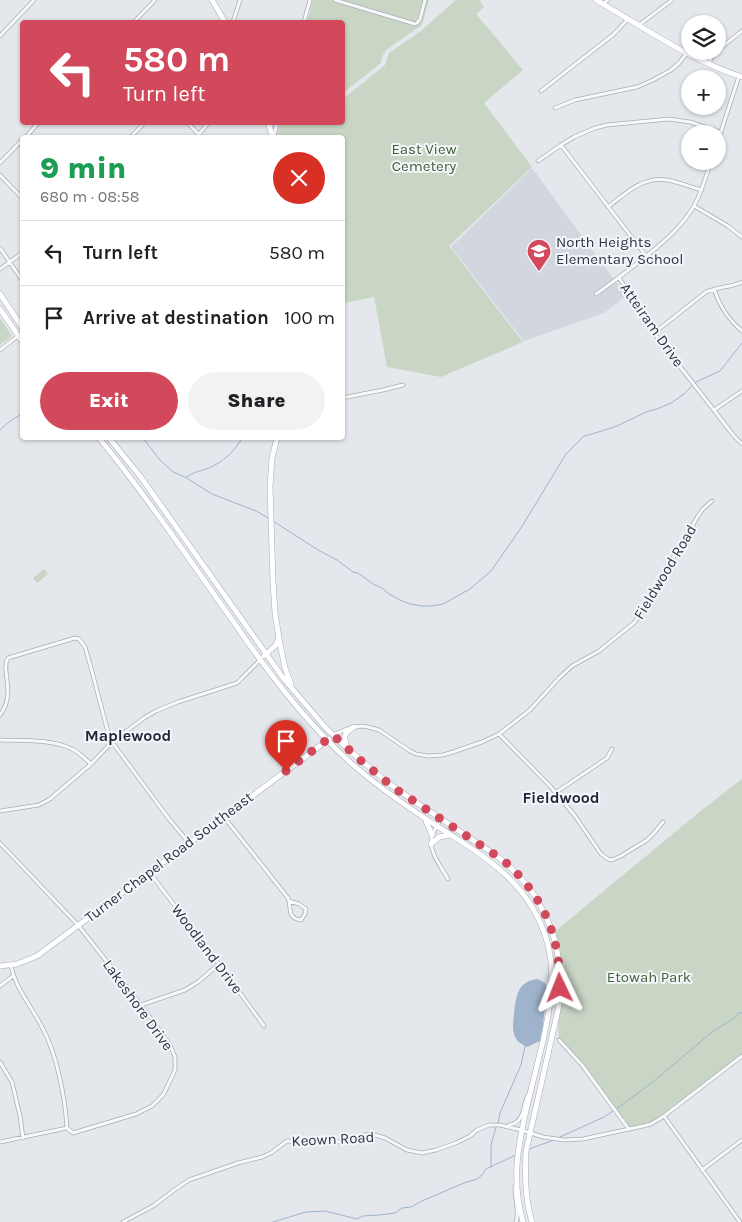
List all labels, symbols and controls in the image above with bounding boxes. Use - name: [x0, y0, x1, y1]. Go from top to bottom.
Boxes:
- map controls: [681, 15, 726, 170]
- button: layers: [681, 15, 726, 60]
- text: 580 m: [123, 39, 230, 80]
- icon: left: [40, 40, 105, 105]
- button: +: [681, 70, 726, 115]
- text: Turn left: [123, 81, 206, 107]
- button: −: [681, 125, 726, 170]
- park label: East View Cemetery: [391, 140, 457, 175]
- text: 9 min: [40, 150, 126, 186]
- button: close: [273, 152, 325, 204]
- text: 680 m · 08:58: [40, 187, 140, 206]
- place label: North Heights Elementary School: [556, 233, 683, 268]
- school or university icon: North Heights Elementary School: [526, 238, 552, 272]
- icon: left: [40, 239, 68, 267]
- text: Turn left: [83, 242, 158, 264]
- text: 580 m: [269, 242, 325, 264]
- street label: Atteiram Drive: [616, 280, 688, 370]
- icon: arrive: [40, 304, 68, 332]
- text: Arrive at destination: [83, 307, 269, 329]
- text: 100 m: [284, 307, 335, 329]
- button: Exit: [40, 372, 178, 430]
- button: Share: [188, 372, 325, 430]
- street label: Fieldwood Road: [630, 521, 700, 623]
- pin: [265, 720, 307, 771]
- district label: Maplewood: [85, 726, 171, 745]
- icon: arrive: [272, 727, 300, 755]
- street label: Turner Chapel Road Southeast: [81, 788, 257, 926]
- district label: Fieldwood: [522, 788, 600, 807]
- street label: Woodland Drive: [168, 901, 246, 997]
- street label: Lakeshore Drive: [99, 956, 177, 1054]
- position arrow: [533, 961, 585, 1013]
- park label: Etowah Park: [607, 968, 691, 986]
- street label: Keown Road: [291, 1128, 375, 1150]

